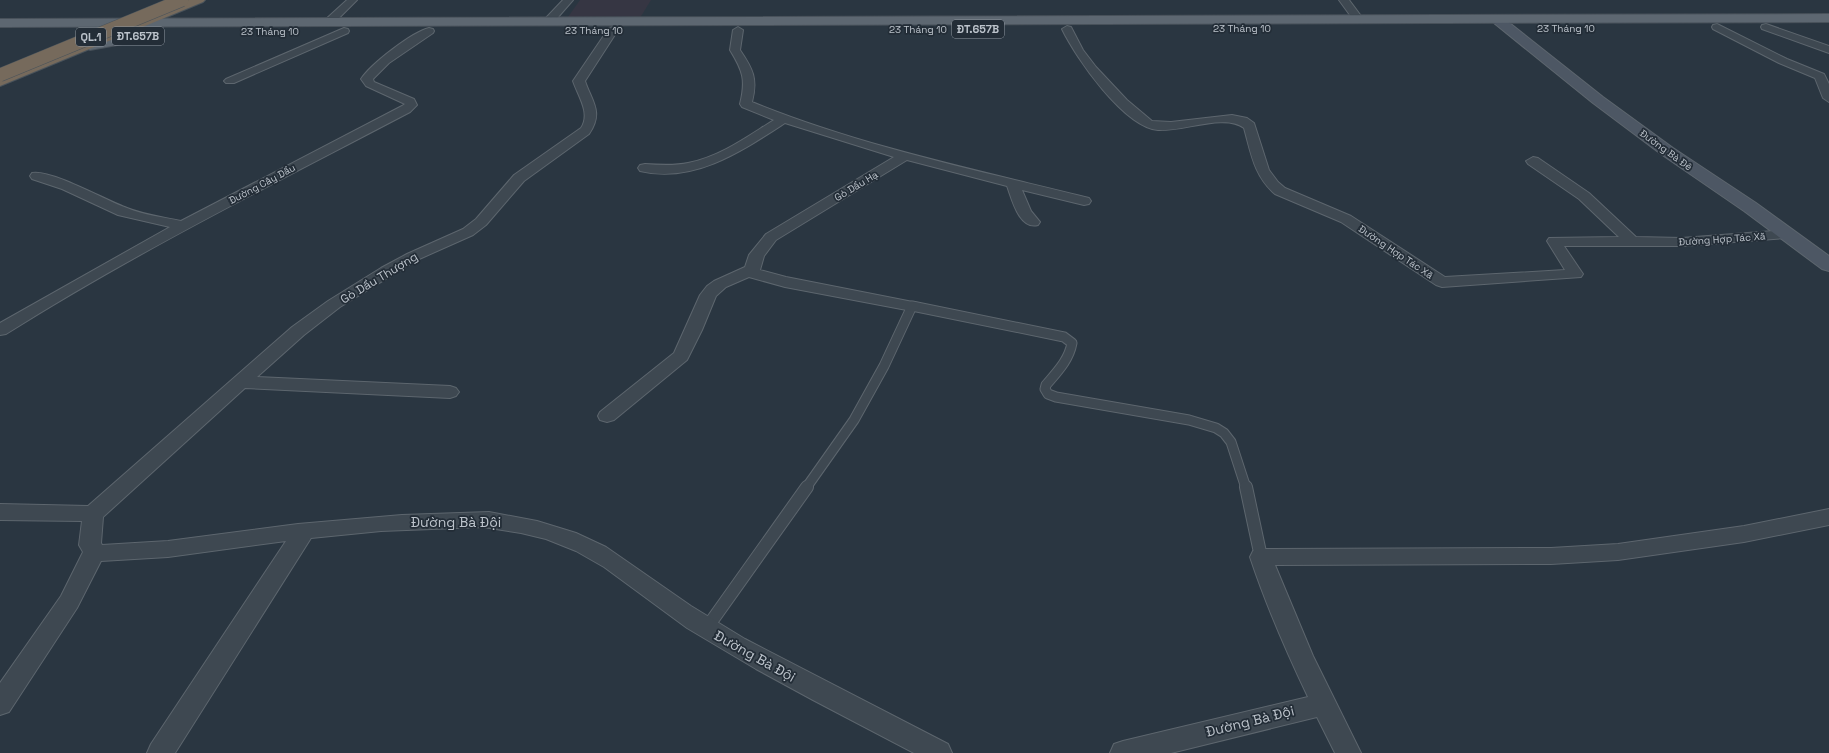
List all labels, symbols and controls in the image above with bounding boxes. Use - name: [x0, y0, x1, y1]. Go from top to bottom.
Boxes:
- road number: ĐT.657B: [952, 20, 1004, 38]
- street label: 23 Tháng 10: [1213, 22, 1271, 35]
- street label: 23 Tháng 10: [1537, 22, 1595, 35]
- street label: 23 Tháng 10: [889, 23, 947, 36]
- street label: 23 Tháng 10: [565, 24, 623, 37]
- street label: 23 Tháng 10: [241, 25, 299, 38]
- road number: ĐT.657B: [112, 27, 164, 45]
- road number: QL.1: [76, 28, 106, 46]
- street label: Đường Bà Đê: [1637, 127, 1695, 173]
- street label: Đường Cây Dầu: [226, 161, 298, 207]
- street label: Gò Dầu Hạ: [832, 168, 880, 204]
- street label: Đường Hợp Tác Xã: [1356, 222, 1436, 282]
- street label: Đường Hợp Tác Xã: [1678, 229, 1766, 249]
- street label: Gò Dầu Thượng: [337, 249, 421, 307]
- street label: Đường Bà Đội: [411, 513, 501, 531]
- street label: Đường Bà Đội: [711, 626, 799, 686]
- street label: Đường Bà Đội: [1204, 701, 1296, 741]

